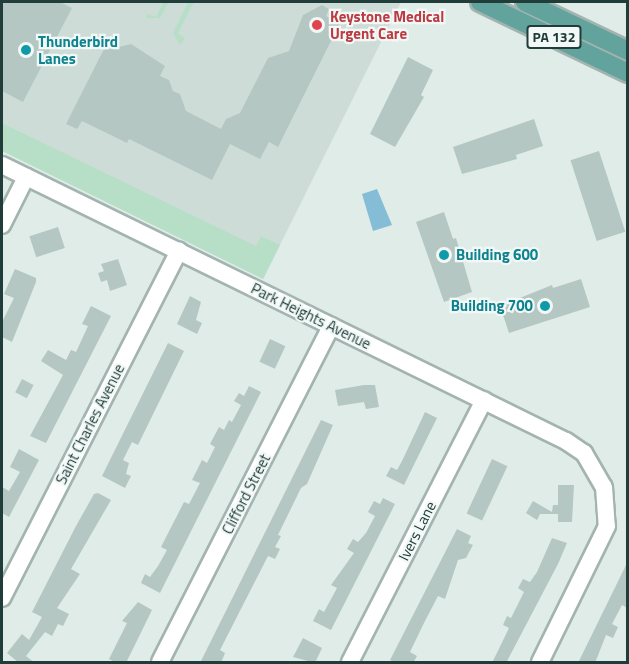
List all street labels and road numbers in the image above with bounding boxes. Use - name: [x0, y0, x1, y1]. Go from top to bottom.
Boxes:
- road number: PA 132: [526, 26, 582, 48]
- street label: Park Heights Avenue: [248, 279, 374, 353]
- street label: Saint Charles Avenue: [52, 361, 128, 487]
- street label: Clifford Street: [218, 451, 274, 537]
- street label: Ivers Lane: [394, 498, 440, 564]

